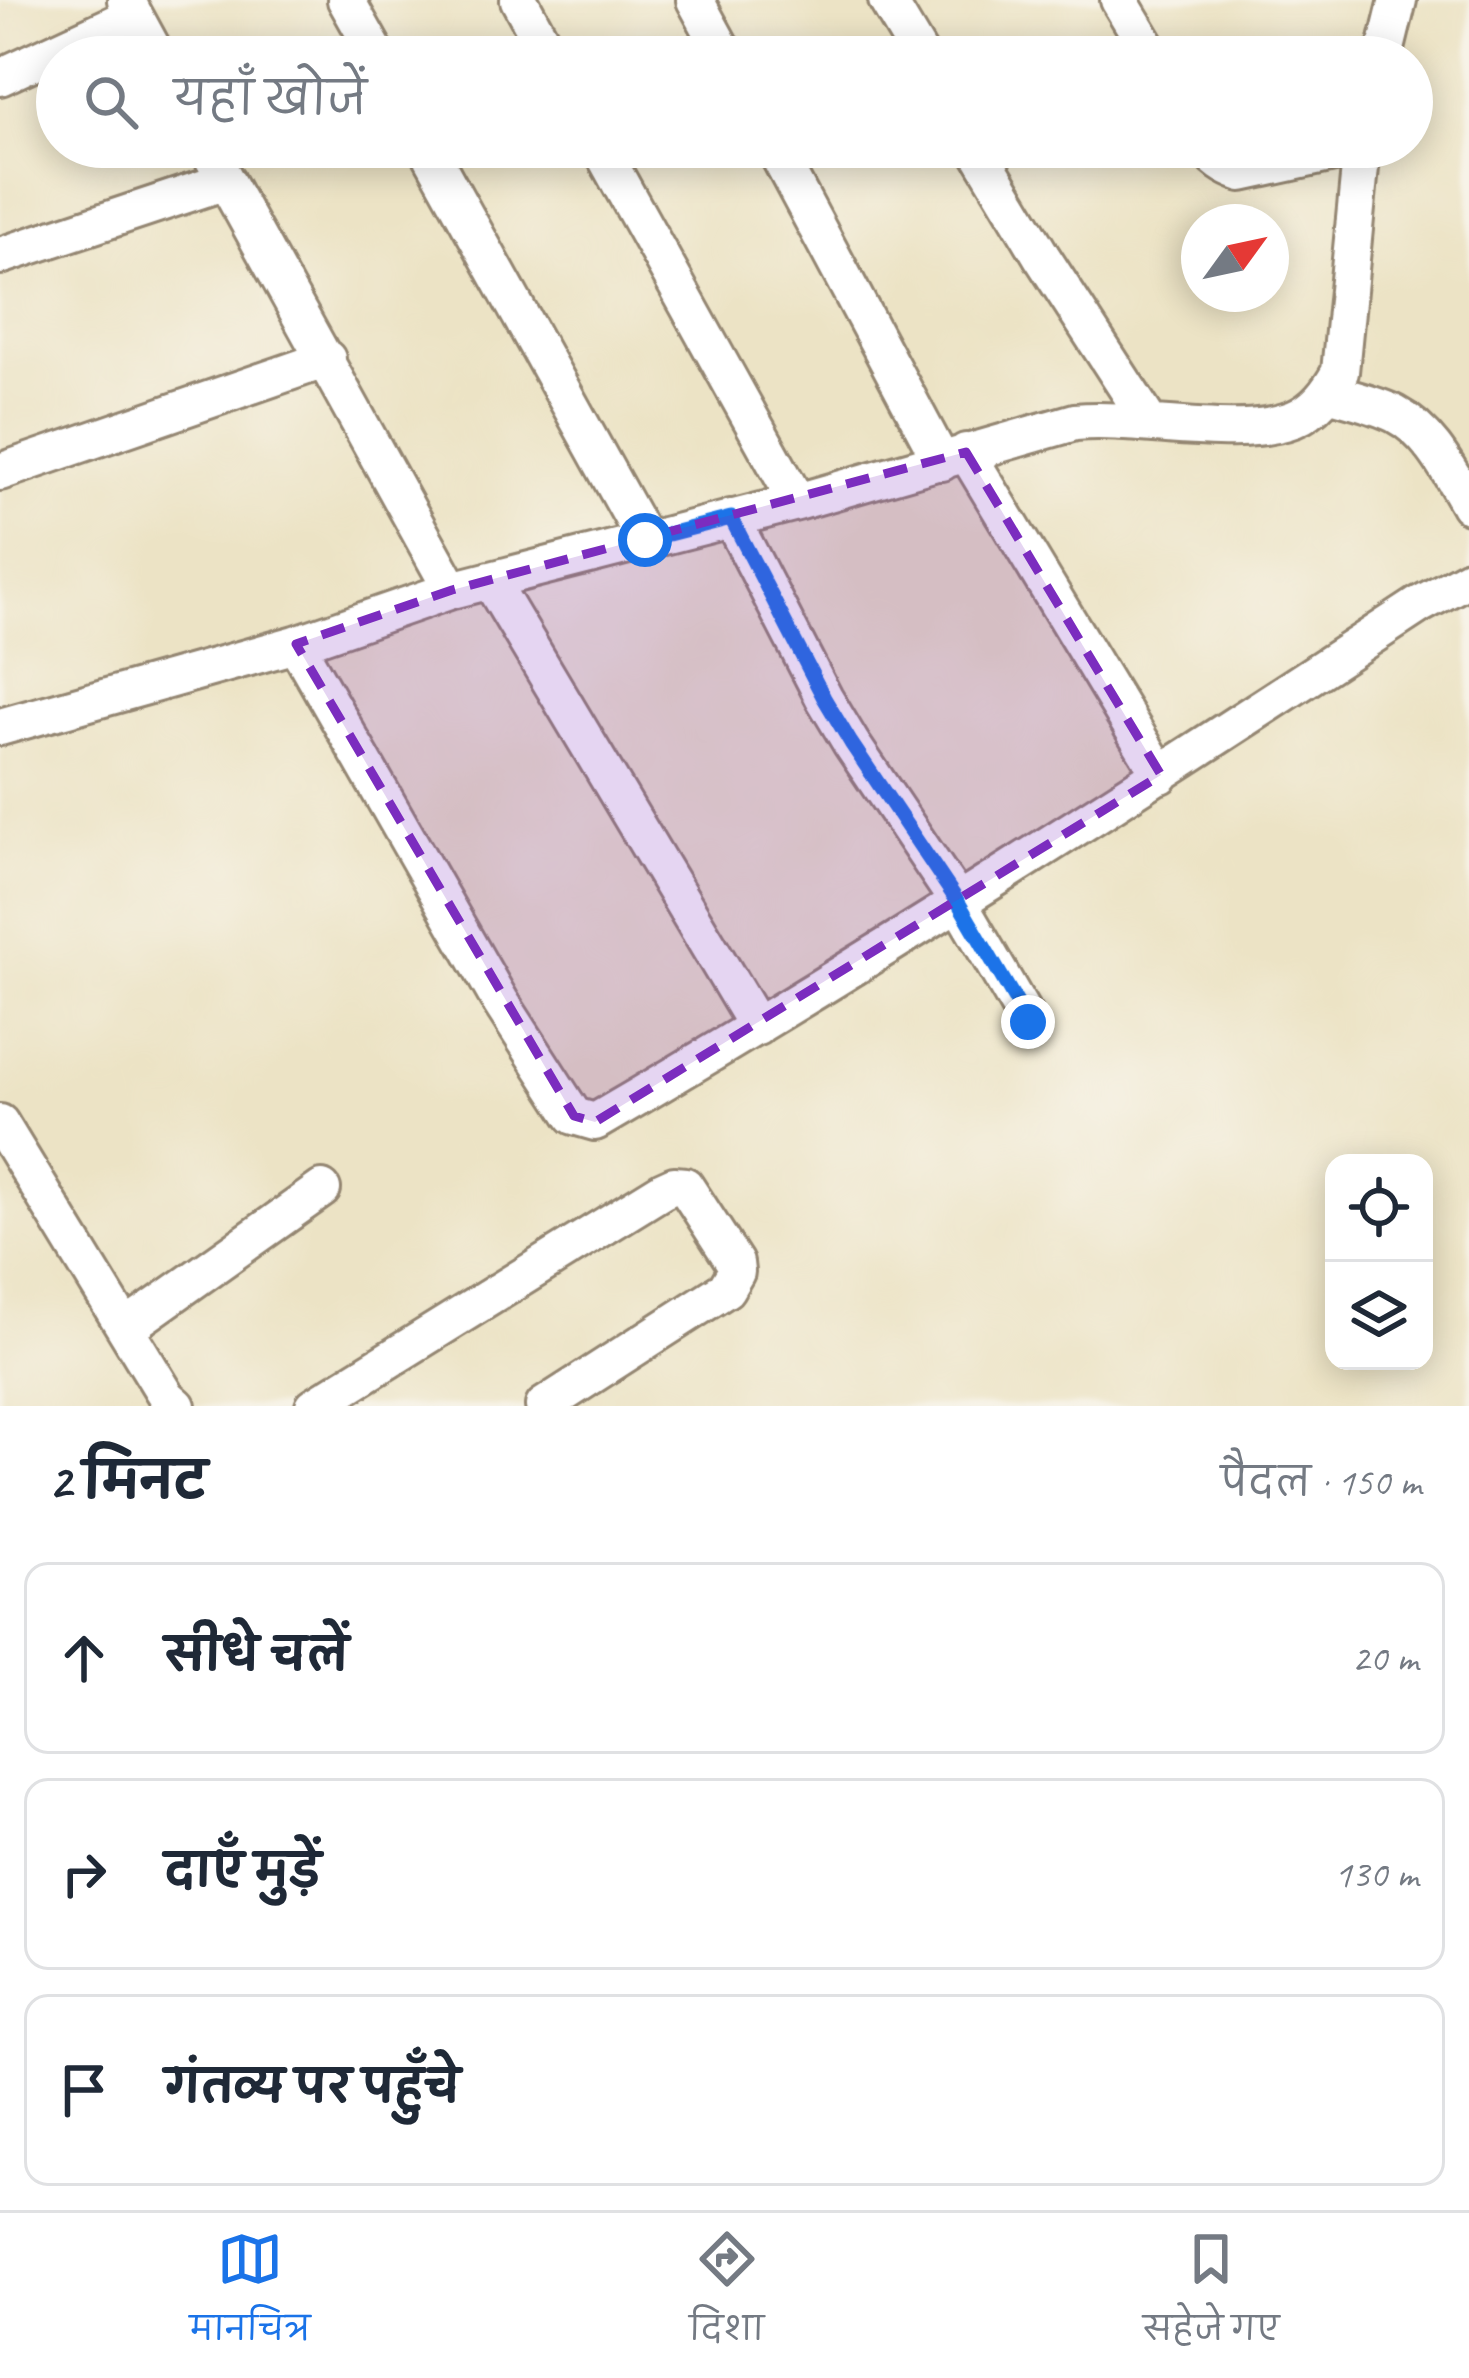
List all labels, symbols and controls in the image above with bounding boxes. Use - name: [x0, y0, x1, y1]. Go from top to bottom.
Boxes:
- search box: [36, 36, 1433, 168]
- icon: search: [78, 69, 144, 135]
- text: यहाँ खोजें: [174, 71, 367, 128]
- north arrow: [1181, 204, 1289, 312]
- route start: [618, 513, 672, 567]
- route end: [1001, 995, 1055, 1049]
- map controls: [1325, 1154, 1433, 1370]
- button: locate: [1325, 1154, 1433, 1262]
- button: layers: [1325, 1262, 1433, 1370]
- text: 2 मिनट: [48, 1449, 207, 1513]
- text: पैदल · 150 m: [1221, 1458, 1421, 1507]
- icon: ahead: [51, 1625, 117, 1691]
- text: सीधे चलें: [165, 1627, 349, 1684]
- text: 20 m: [1352, 1634, 1418, 1683]
- icon: right: [51, 1841, 117, 1907]
- text: दाएँ मुड़ें: [165, 1843, 321, 1900]
- text: 130 m: [1334, 1850, 1418, 1899]
- icon: arrive: [51, 2057, 117, 2123]
- text: गंतव्य पर पहुँचे: [165, 2059, 460, 2116]
- tab: मानचित्र: [189, 2226, 310, 2365]
- tab: दिशा: [689, 2226, 764, 2365]
- tab: सहेजे गए: [1143, 2226, 1280, 2365]

